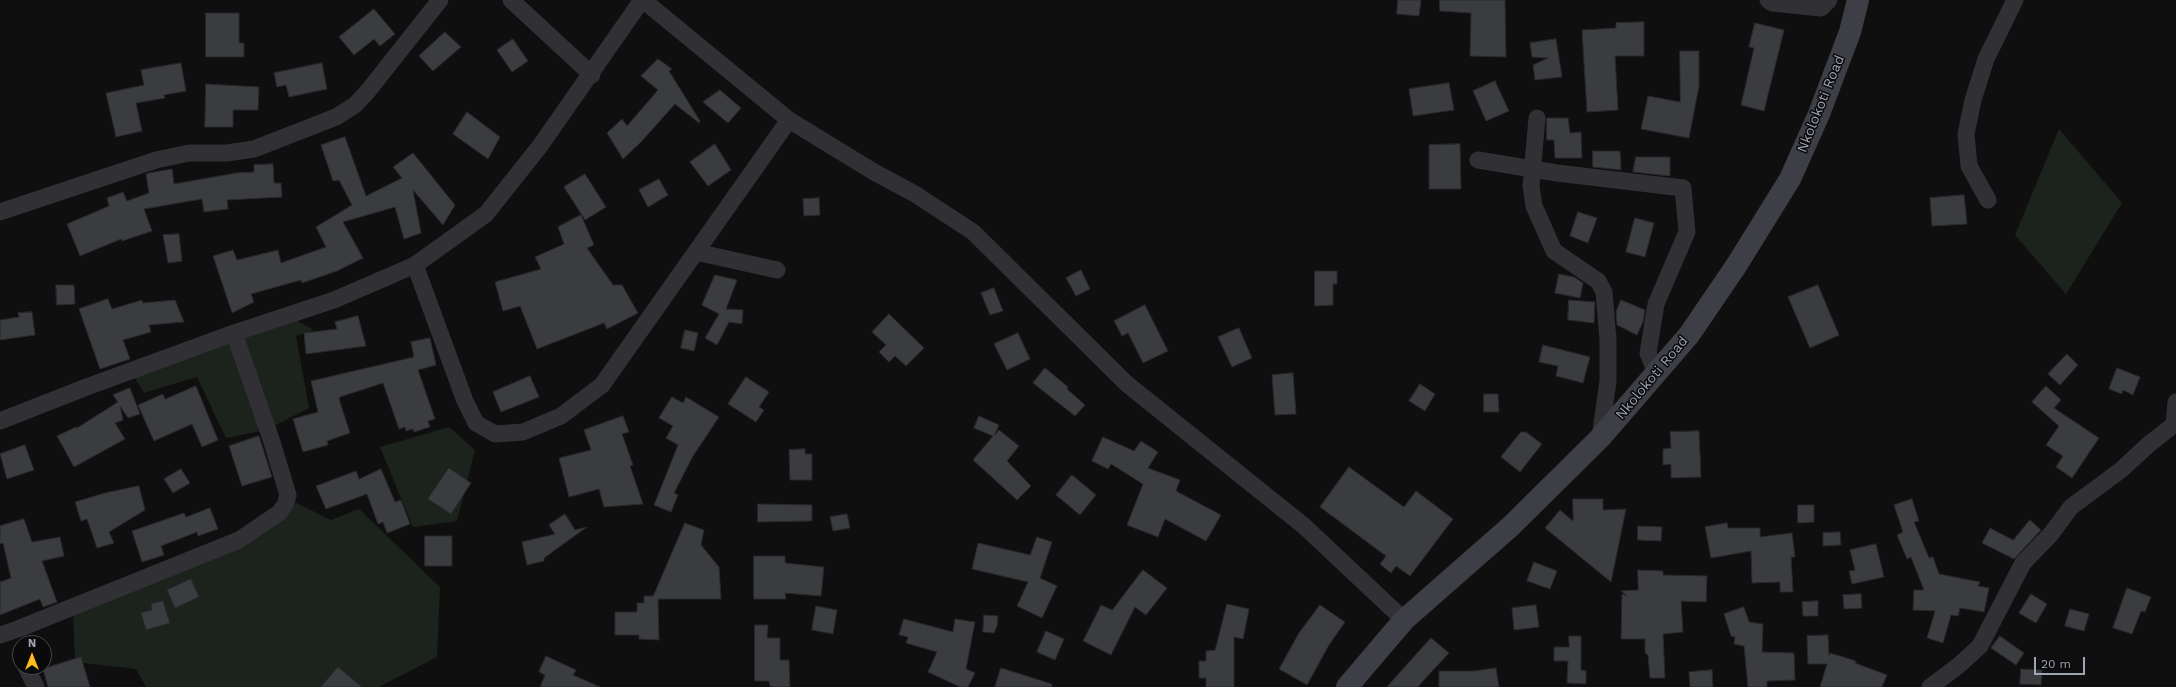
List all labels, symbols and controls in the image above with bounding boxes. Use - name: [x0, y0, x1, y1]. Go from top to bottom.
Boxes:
- street label: Nkolokoti Road: [1794, 53, 1848, 155]
- street label: Nkolokoti Road: [1612, 333, 1692, 423]
- north arrow: [12, 635, 52, 675]
- text: N: [28, 637, 36, 650]
- scale bar: [2036, 649, 2087, 675]
- text: 20 m: [2041, 657, 2071, 671]

